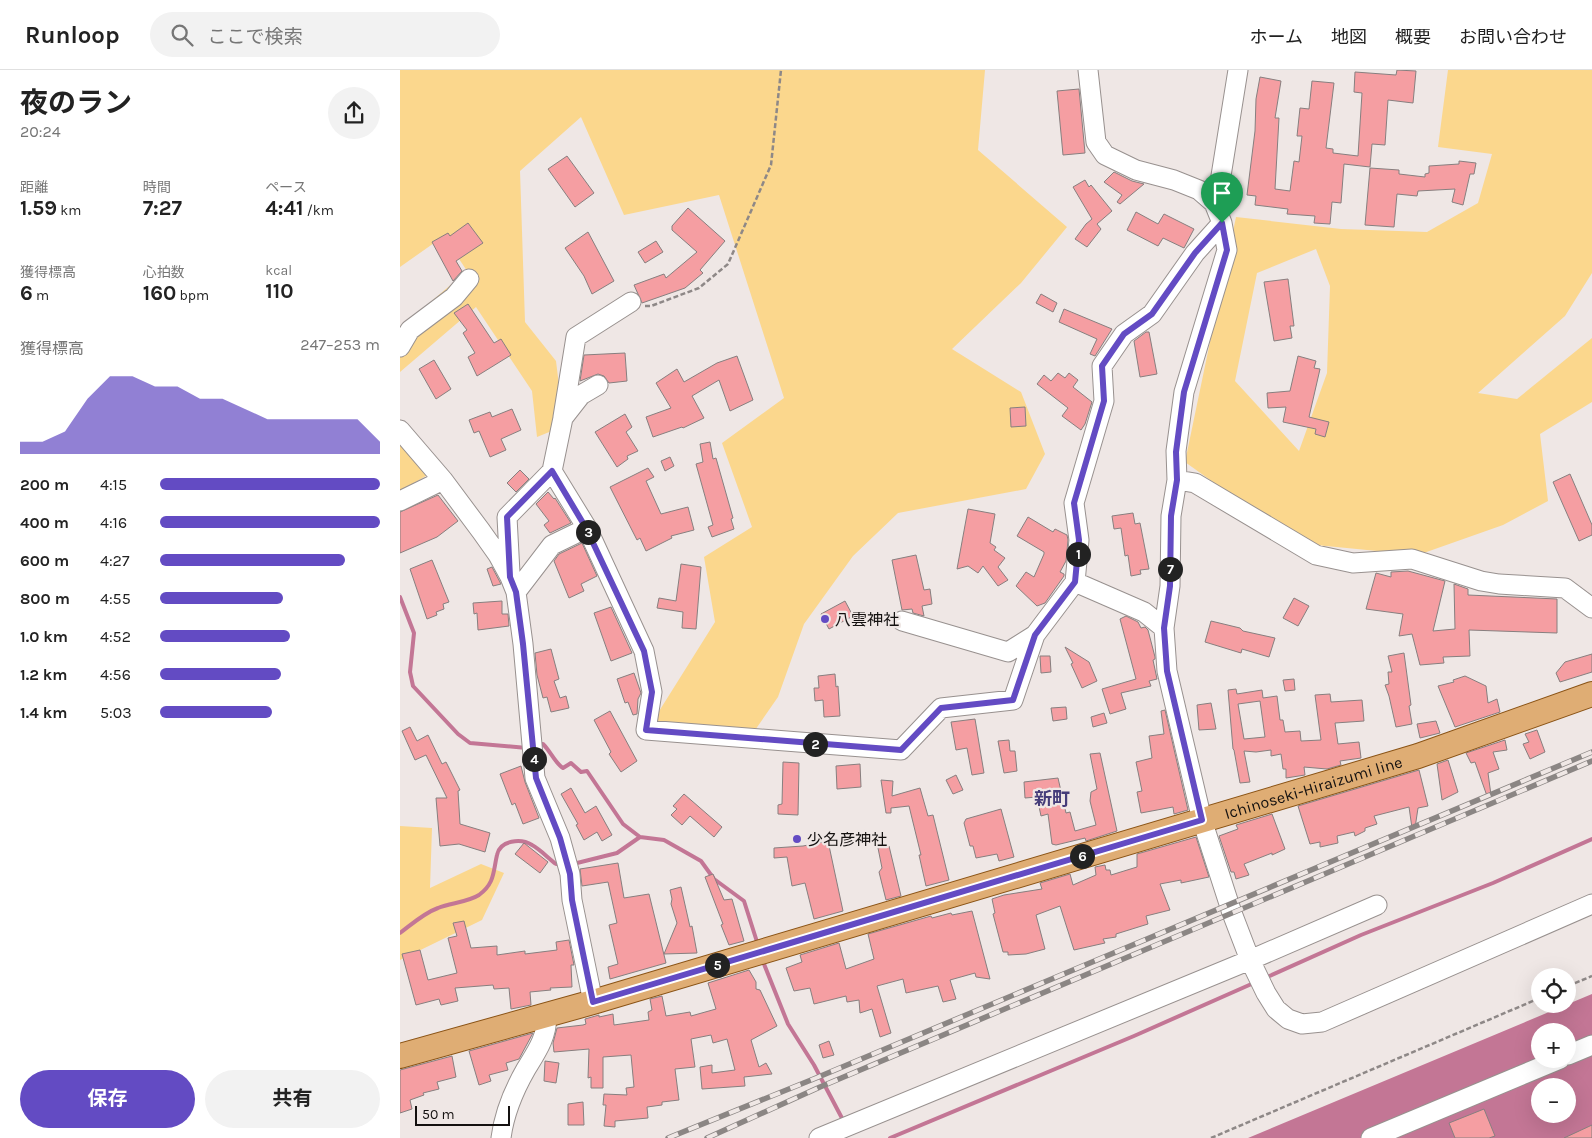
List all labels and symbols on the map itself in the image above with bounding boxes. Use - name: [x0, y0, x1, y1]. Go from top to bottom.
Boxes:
- pin: [1201, 172, 1243, 223]
- pin: 3: [576, 520, 600, 544]
- pin: 1: [1066, 542, 1090, 566]
- pin: 7: [1158, 556, 1182, 582]
- place label: 八雲神社: [835, 610, 899, 629]
- marker: 八雲神社: [819, 613, 831, 625]
- pin: 2: [802, 732, 828, 756]
- pin: 4: [522, 746, 546, 772]
- street label: Ichinoseki-Hiraizumi line: [1222, 752, 1404, 823]
- district label: 新町: [1034, 788, 1070, 810]
- place label: 少名彦神社: [807, 830, 887, 849]
- marker: 少名彦神社: [791, 833, 803, 845]
- pin: 6: [1070, 844, 1094, 868]
- pin: 5: [704, 952, 730, 978]
- scale bar: [415, 1103, 510, 1126]

